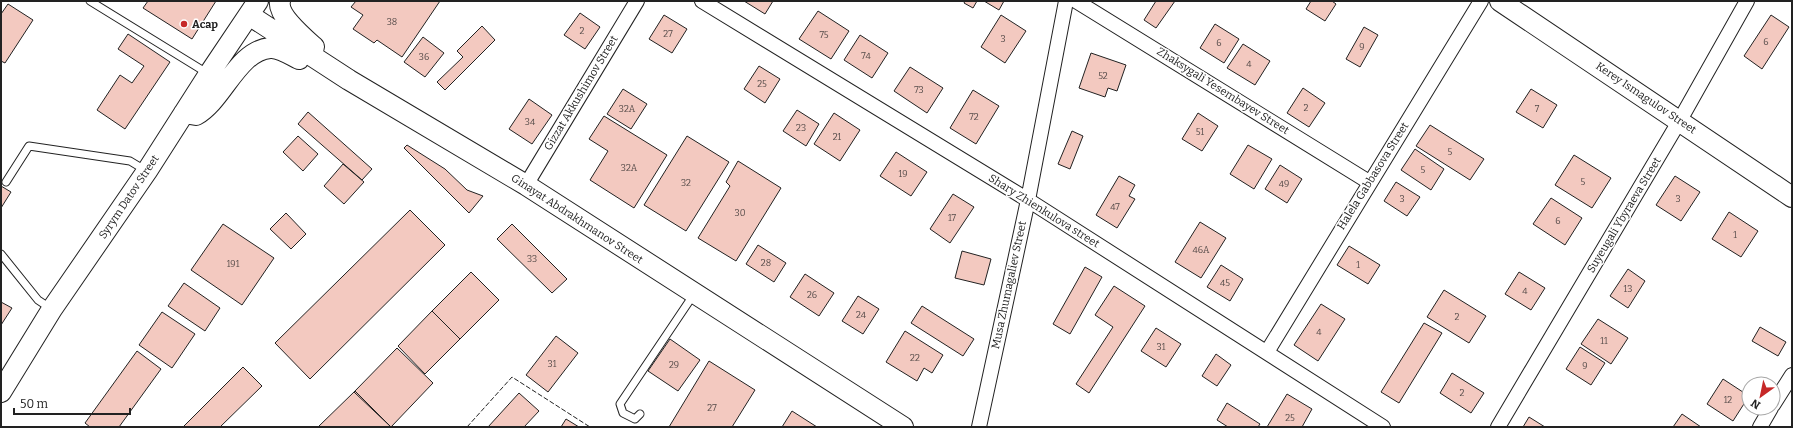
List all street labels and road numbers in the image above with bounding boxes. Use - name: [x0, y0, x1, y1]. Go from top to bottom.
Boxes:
- street label: Gizzat Akkushimov Street: [541, 33, 621, 153]
- street label: Zhaksygali Yesembayev Street: [1155, 45, 1291, 137]
- street label: Kerey Ismagulov Street: [1593, 59, 1699, 137]
- street label: Halela Gabbasova Street: [1335, 120, 1411, 232]
- street label: Syrym Datov Street: [96, 153, 162, 241]
- street label: Suyeugali Ybyraeva Street: [1584, 155, 1664, 275]
- street label: Ginayat Abdrakhmanov Street: [509, 171, 645, 267]
- street label: Shary Zhienkulova street: [986, 172, 1102, 250]
- street label: Musa Zhumagaliev Street: [989, 220, 1029, 350]

